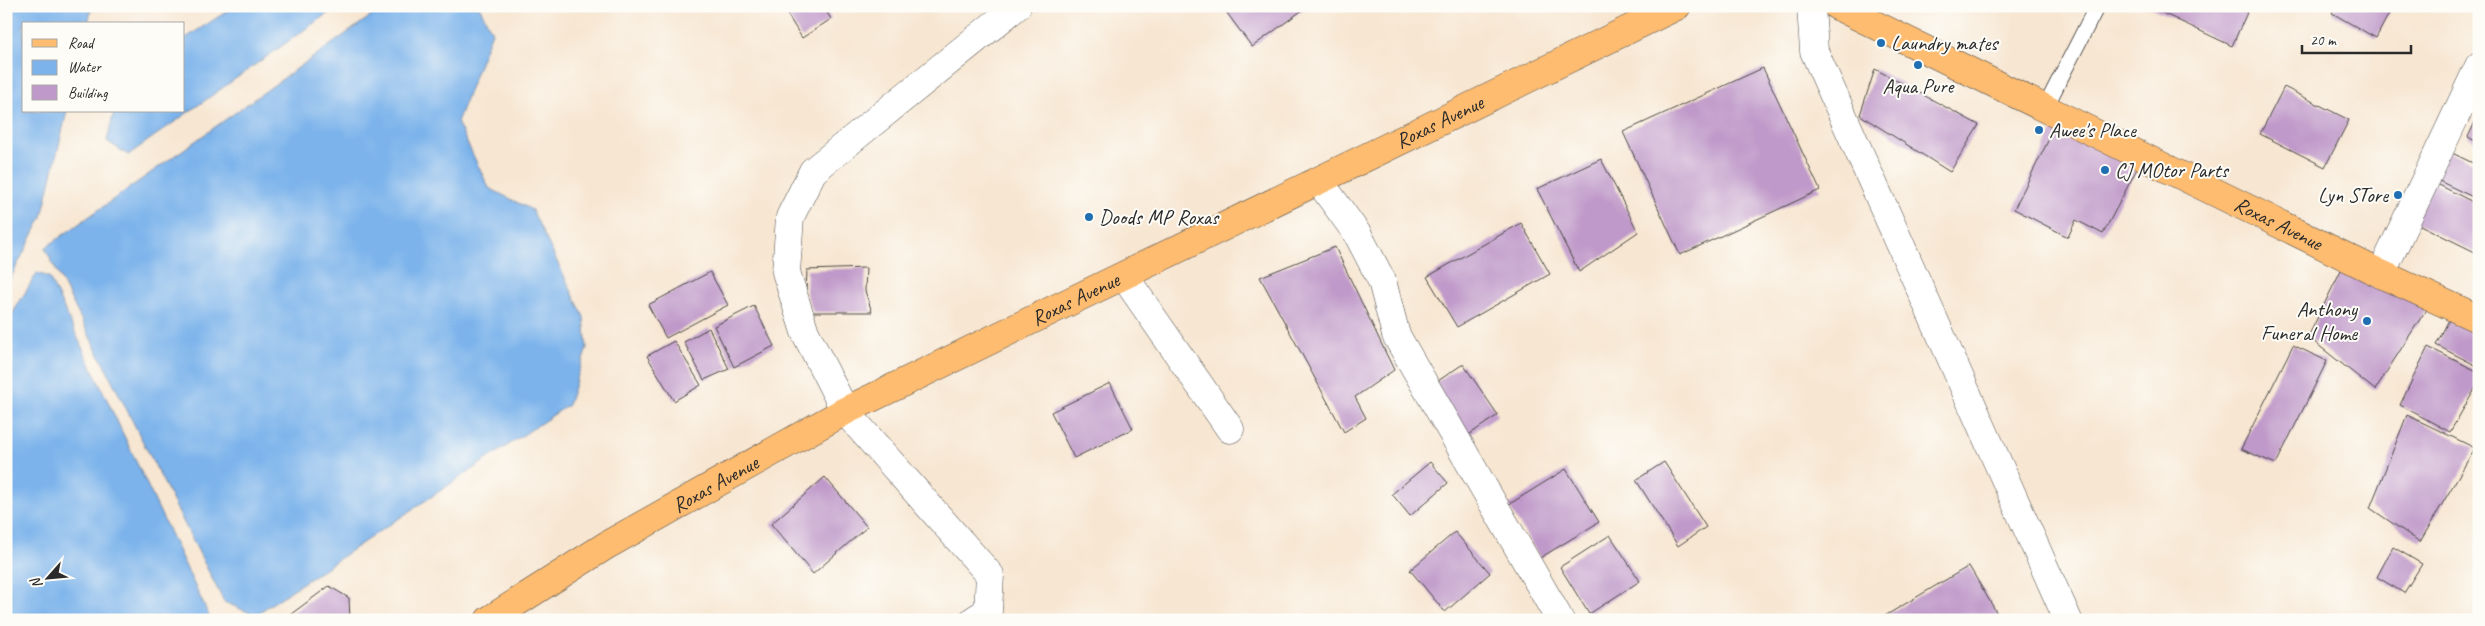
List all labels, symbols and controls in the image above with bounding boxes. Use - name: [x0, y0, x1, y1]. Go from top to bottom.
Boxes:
- legend: [22, 22, 185, 112]
- scale bar: [2302, 22, 2411, 54]
- place label: Laundry mates: [1891, 30, 1999, 56]
- text: 20 m: [2310, 31, 2337, 50]
- text: Road: [68, 34, 95, 53]
- marker: Laundry mates: [1875, 37, 1887, 49]
- text: Water: [68, 58, 102, 77]
- marker: Aqua Pure: [1912, 59, 1924, 71]
- place label: Aqua Pure: [1883, 73, 1956, 99]
- text: Building: [68, 84, 108, 103]
- street label: Roxas Avenue: [1391, 89, 1489, 154]
- place label: Awee's Place: [2049, 117, 2137, 143]
- marker: Awee's Place: [2033, 124, 2045, 136]
- place label: CJ MOtor Parts: [2115, 157, 2230, 183]
- marker: CJ MOtor Parts: [2099, 164, 2111, 176]
- place label: Lyn STore: [2318, 182, 2389, 208]
- marker: Lyn STore: [2392, 189, 2404, 201]
- street label: Roxas Avenue: [2230, 191, 2328, 257]
- place label: Doods MP Roxas: [1099, 204, 1220, 230]
- marker: Doods MP Roxas: [1083, 211, 1095, 223]
- street label: Roxas Avenue: [1027, 266, 1124, 331]
- place label: Anthony Funeral Home: [2261, 296, 2359, 346]
- marker: Anthony Funeral Home: [2361, 315, 2373, 327]
- street label: Roxas Avenue: [668, 449, 764, 519]
- north arrow: [22, 554, 72, 604]
- text: N: [26, 574, 46, 591]

